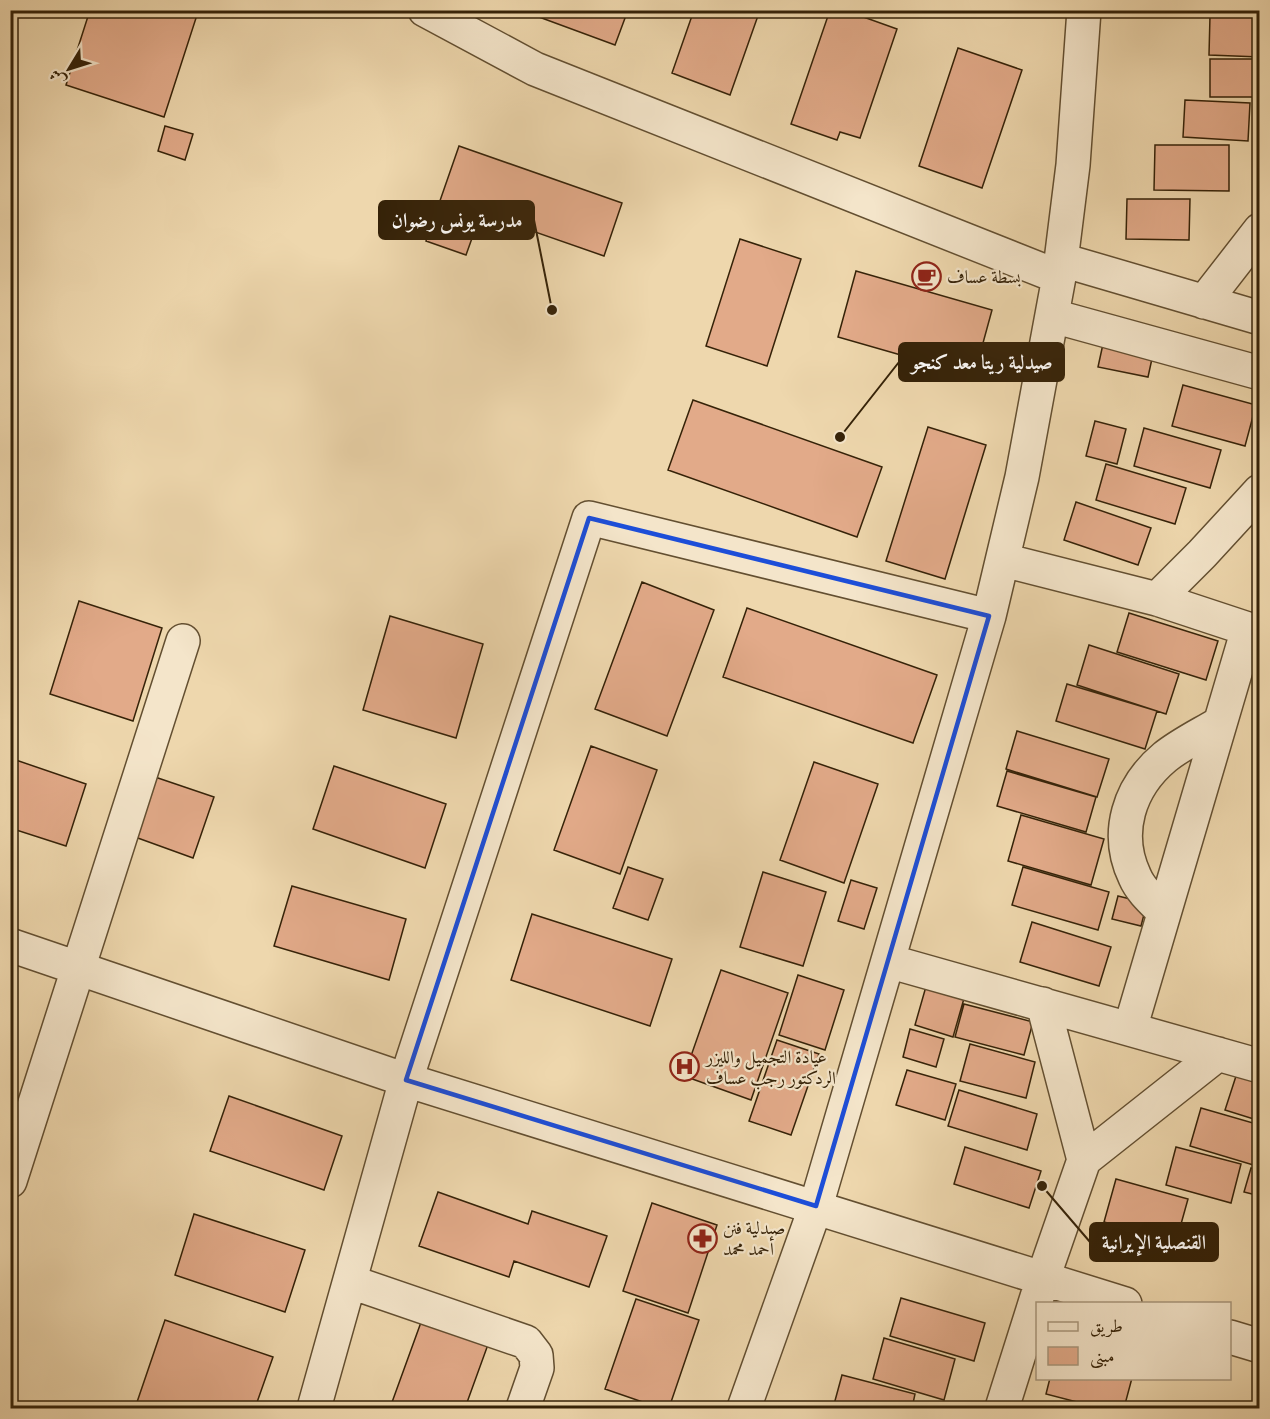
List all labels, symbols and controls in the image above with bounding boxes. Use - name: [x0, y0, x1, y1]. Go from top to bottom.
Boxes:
- north arrow: [39, 39, 99, 99]
- text: ش: [45, 64, 72, 90]
- callout: مدرسة يونس رضوان: [379, 201, 534, 239]
- text: مدرسة يونس رضوان: [391, 208, 523, 236]
- cafe icon: بسطة عساف: [910, 261, 942, 293]
- place label: بسطة عساف: [947, 266, 1021, 291]
- callout: صيدلية ريتا معد كنجو: [899, 343, 1064, 381]
- text: صيدلية ريتا معد كنجو: [909, 350, 1053, 378]
- place label: عيادة التجميل والليزر الردكتور رجب عساف: [704, 1046, 836, 1092]
- hospital icon: عيادة التجميل والليزر الردكتور رجب عساف: [669, 1051, 701, 1083]
- place label: صيدلية فنن أحمد محمد: [723, 1217, 785, 1263]
- pharmacy icon: صيدلية فنن أحمد محمد: [686, 1222, 718, 1254]
- callout: القنصلية الإيرانية: [1090, 1223, 1218, 1261]
- text: القنصلية الإيرانية: [1102, 1230, 1206, 1258]
- legend: [1036, 1302, 1231, 1380]
- text: طريق: [1090, 1315, 1123, 1340]
- text: مبنى: [1090, 1345, 1115, 1370]

